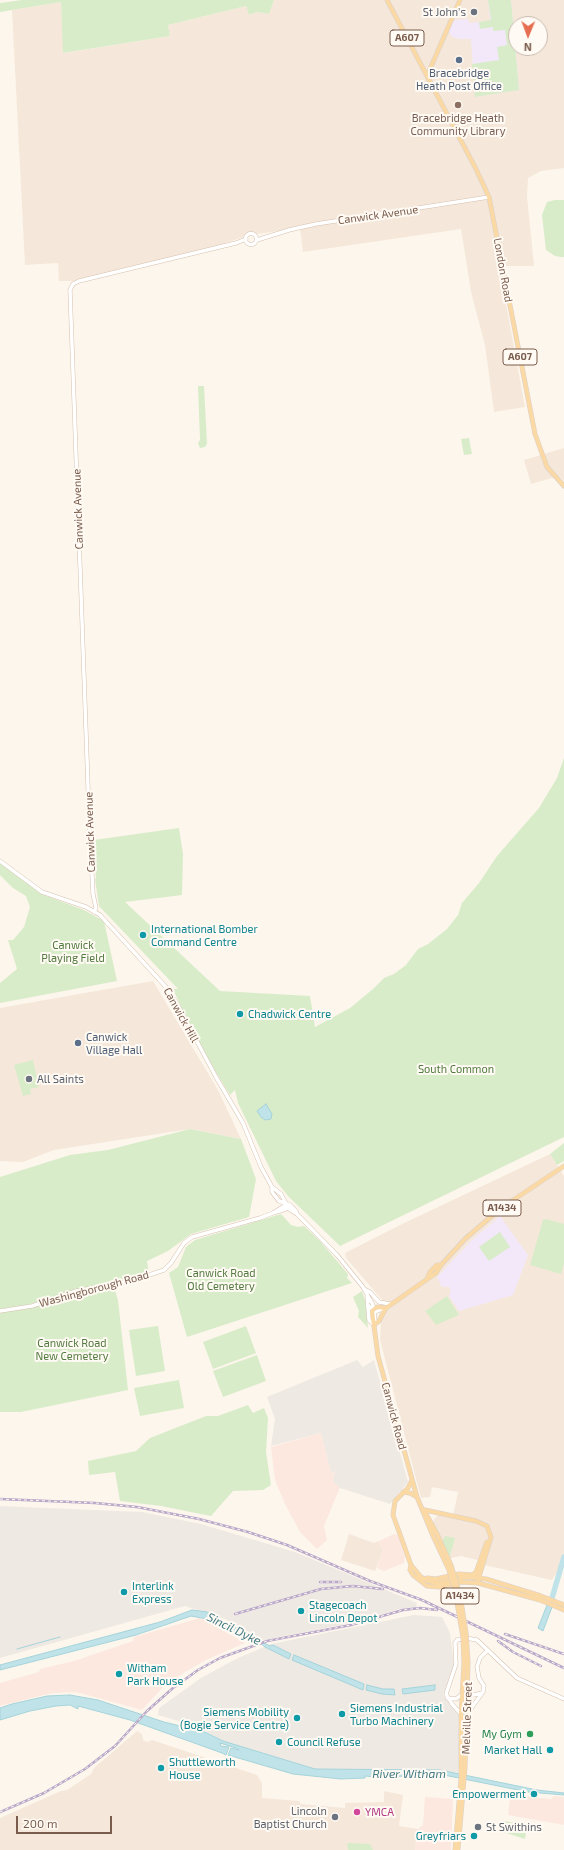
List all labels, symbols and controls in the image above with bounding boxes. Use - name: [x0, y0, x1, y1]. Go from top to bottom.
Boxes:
- place label: St John's: [423, 5, 466, 19]
- marker: St John's: [469, 7, 479, 17]
- north arrow: [508, 16, 548, 56]
- road number: A607: [390, 30, 424, 46]
- text: N: [524, 41, 532, 54]
- marker: Bracebridge Heath Post Office: [454, 55, 464, 65]
- place label: Bracebridge Heath Post Office: [416, 66, 502, 92]
- marker: Bracebridge Heath Community Library: [453, 100, 463, 110]
- place label: Bracebridge Heath Community Library: [411, 111, 505, 137]
- street label: Canwick Avenue: [337, 203, 419, 227]
- street label: London Road: [491, 237, 515, 303]
- road number: A607: [503, 349, 537, 365]
- street label: Canwick Avenue: [70, 468, 86, 550]
- street label: Canwick Avenue: [82, 791, 98, 873]
- place label: International Bomber Command Centre: [151, 922, 258, 948]
- marker: International Bomber Command Centre: [138, 930, 148, 940]
- park label: Canwick Playing Field: [41, 938, 105, 964]
- street label: Canwick Hill: [161, 985, 201, 1045]
- place label: Chadwick Centre: [248, 1007, 331, 1021]
- marker: Chadwick Centre: [235, 1009, 245, 1019]
- place label: Canwick Village Hall: [86, 1030, 142, 1056]
- marker: Canwick Village Hall: [73, 1038, 83, 1048]
- park label: South Common: [418, 1062, 494, 1076]
- place label: All Saints: [37, 1072, 84, 1086]
- marker: All Saints: [24, 1074, 34, 1084]
- road number: A1434: [483, 1200, 521, 1216]
- park label: Canwick Road Old Cemetery: [186, 1266, 256, 1292]
- street label: Washingborough Road: [38, 1268, 150, 1310]
- park label: Canwick Road New Cemetery: [35, 1336, 109, 1362]
- street label: Canwick Road: [379, 1381, 409, 1451]
- place label: Interlink Express: [132, 1579, 174, 1605]
- marker: Interlink Express: [119, 1587, 129, 1597]
- road number: A1434: [441, 1588, 479, 1604]
- place label: Stagecoach Lincoln Depot: [309, 1598, 377, 1624]
- marker: Stagecoach Lincoln Depot: [296, 1606, 306, 1616]
- water label: Sincil Dyke: [205, 1610, 263, 1648]
- place label: Witham Park House: [127, 1661, 183, 1687]
- marker: Witham Park House: [114, 1669, 124, 1679]
- street label: Melville Street: [459, 1681, 475, 1755]
- place label: Siemens Industrial Turbo Machinery: [350, 1701, 443, 1727]
- place label: Siemens Mobility (Bogie Service Centre): [180, 1705, 289, 1731]
- marker: Siemens Industrial Turbo Machinery: [337, 1709, 347, 1719]
- marker: Siemens Mobility (Bogie Service Centre): [292, 1713, 302, 1723]
- place label: My Gym: [482, 1727, 522, 1741]
- marker: My Gym: [525, 1729, 535, 1739]
- place label: Council Refuse: [287, 1735, 361, 1749]
- marker: Council Refuse: [274, 1737, 284, 1747]
- place label: Market Hall: [484, 1743, 542, 1757]
- marker: Market Hall: [545, 1745, 555, 1755]
- place label: Shuttleworth House: [169, 1755, 236, 1781]
- marker: Shuttleworth House: [156, 1763, 166, 1773]
- water label: River Witham: [372, 1767, 446, 1781]
- place label: Empowerment: [452, 1787, 526, 1801]
- marker: Empowerment: [529, 1789, 539, 1799]
- place label: Lincoln Baptist Church: [254, 1804, 327, 1830]
- place label: YMCA: [365, 1805, 394, 1819]
- marker: YMCA: [352, 1807, 362, 1817]
- scale bar: [18, 1808, 114, 1834]
- marker: Lincoln Baptist Church: [330, 1812, 340, 1822]
- text: 200 m: [23, 1816, 57, 1830]
- place label: St Swithins: [486, 1820, 542, 1834]
- marker: St Swithins: [473, 1822, 483, 1832]
- place label: Greyfriars: [416, 1829, 466, 1843]
- marker: Greyfriars: [469, 1831, 479, 1841]

